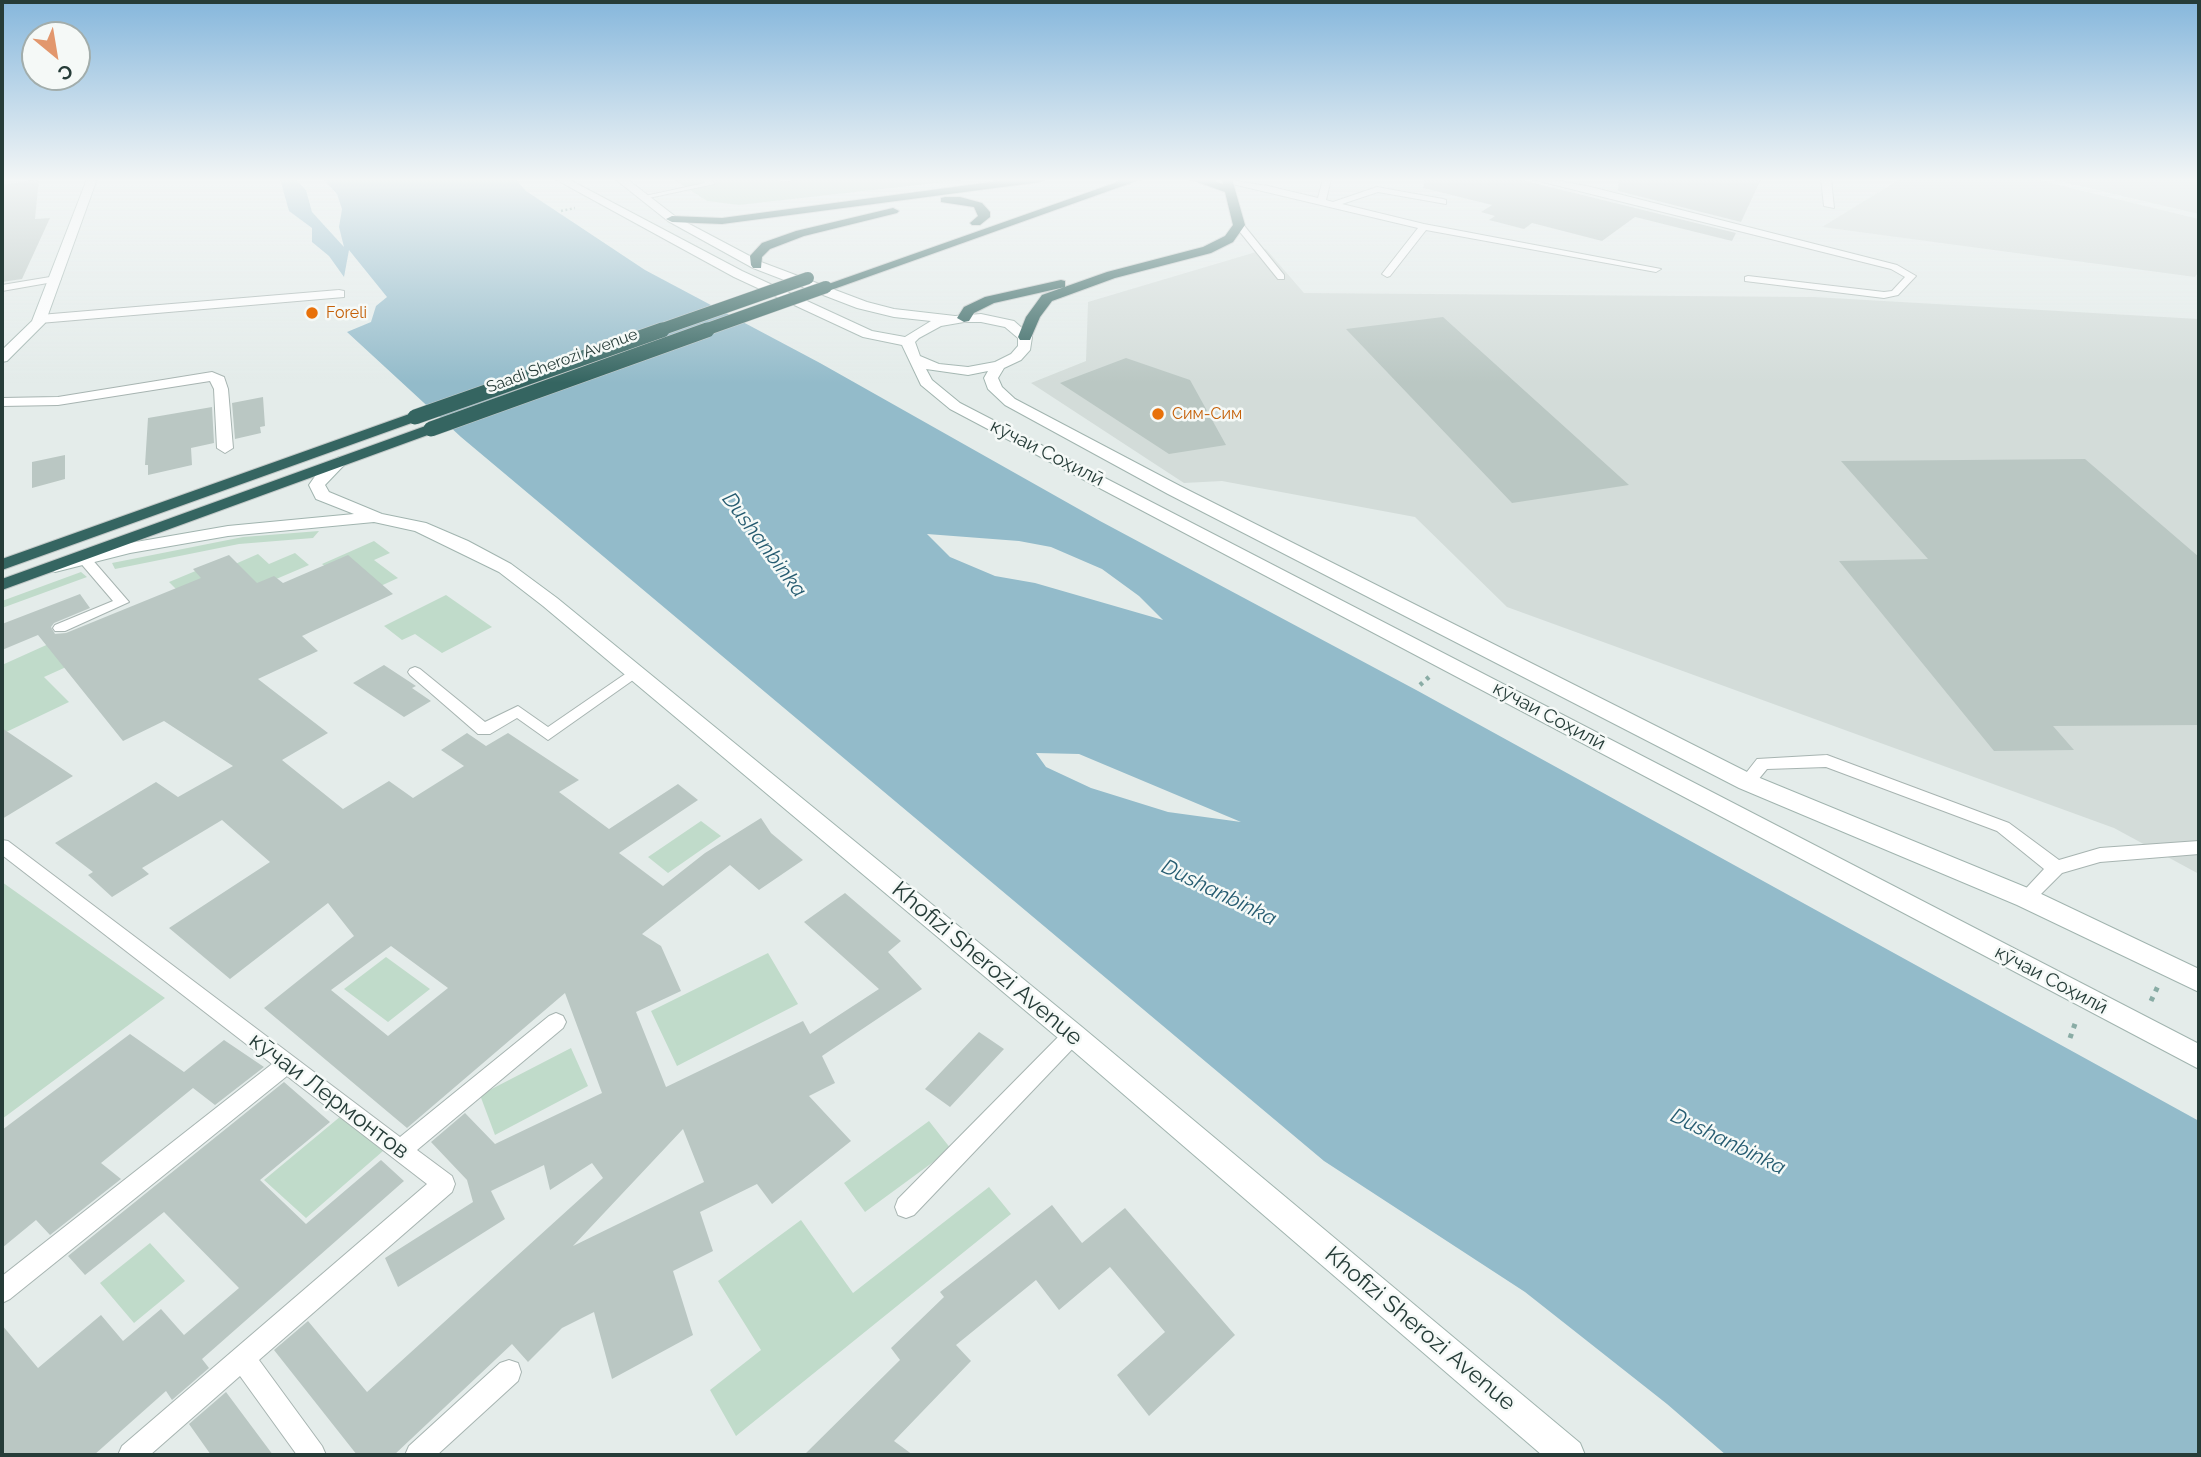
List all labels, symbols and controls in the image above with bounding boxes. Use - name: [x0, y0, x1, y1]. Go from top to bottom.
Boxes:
- north arrow: [21, 21, 91, 91]
- text: С: [54, 60, 77, 85]
- place label: Foreli: [326, 303, 367, 323]
- marker: Foreli: [304, 305, 320, 321]
- street label: Saadi Sherozi Avenue: [484, 325, 640, 397]
- place label: Сим-Сим: [1172, 404, 1242, 424]
- marker: Сим-Сим: [1150, 406, 1166, 422]
- street label: кӯчаи Соҳилӣ: [986, 415, 1108, 491]
- water label: Dushanbinka: [716, 488, 812, 602]
- street label: кӯчаи Соҳилӣ: [1489, 677, 1609, 755]
- water label: Dushanbinka: [1157, 854, 1281, 932]
- street label: Khofizi Sherozi Avenue: [886, 876, 1088, 1052]
- street label: кӯчаи Соҳилӣ: [1991, 941, 2111, 1019]
- street label: кӯчаи Лермонтов: [244, 1027, 414, 1165]
- water label: Dushanbinka: [1666, 1103, 1790, 1181]
- street label: Khofizi Sherozi Avenue: [1319, 1241, 1521, 1417]

